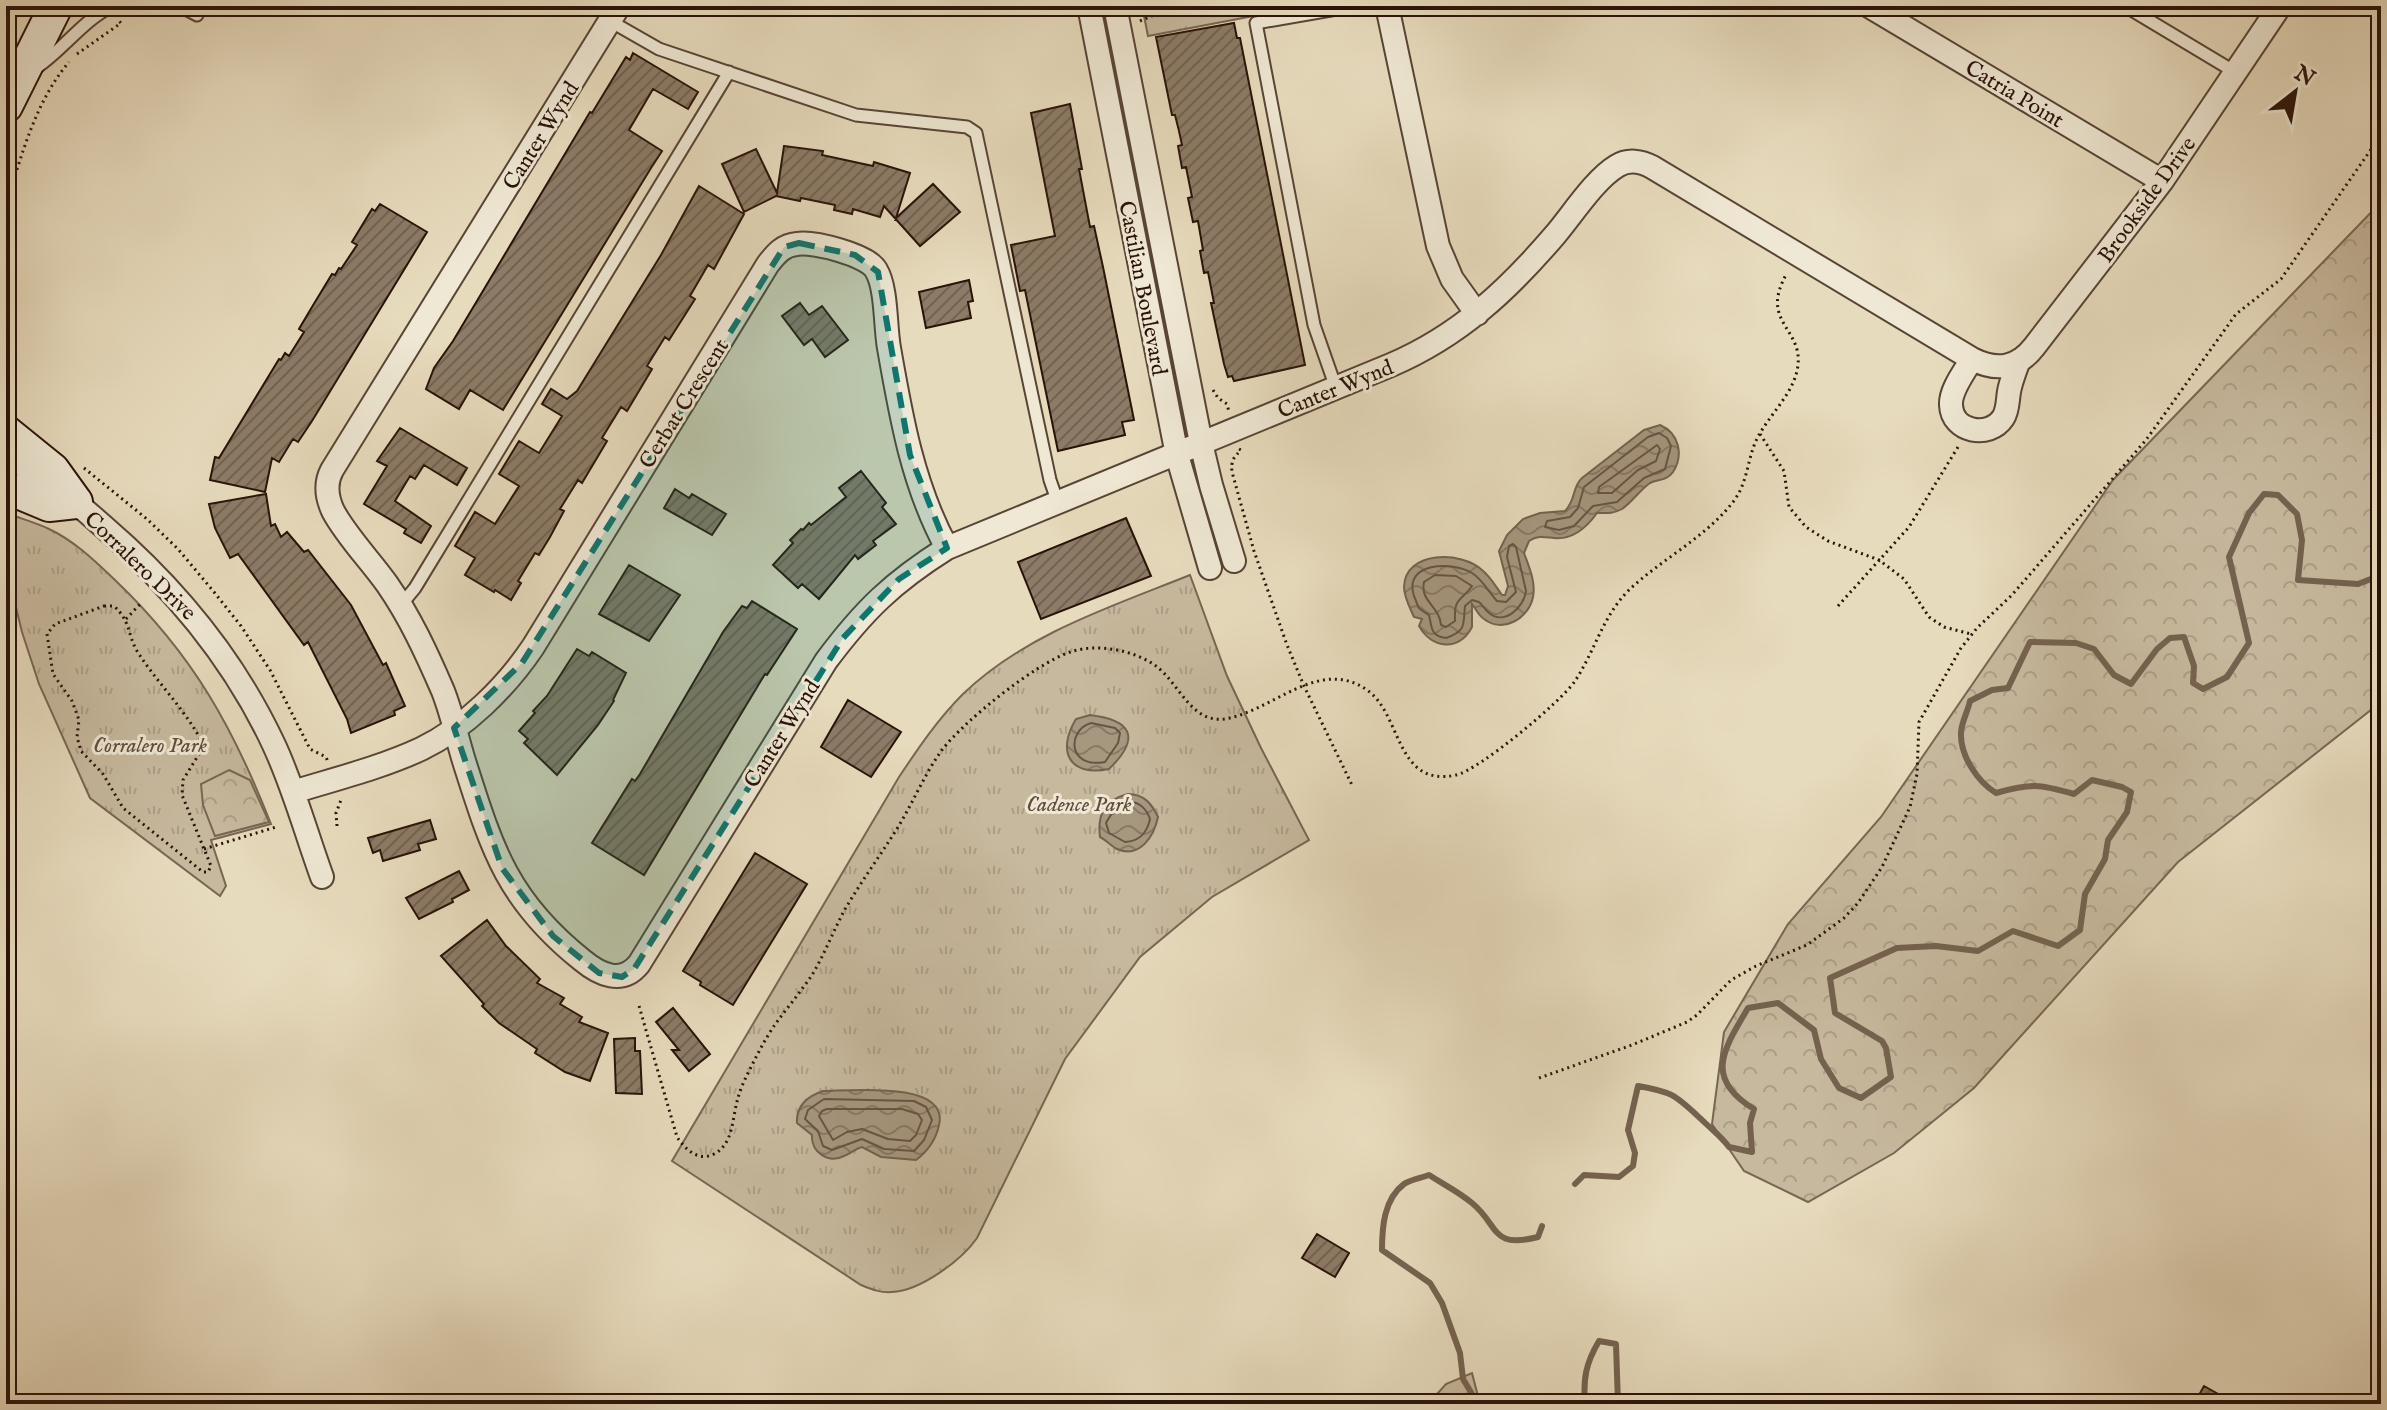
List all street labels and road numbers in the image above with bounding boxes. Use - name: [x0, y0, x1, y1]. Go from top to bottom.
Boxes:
- street label: Catria Point: [1960, 54, 2069, 135]
- street label: Canter Wynd: [497, 77, 586, 195]
- street label: Brookside Drive: [2092, 131, 2203, 269]
- street label: Castilian Boulevard: [1111, 199, 1173, 378]
- street label: Cerbat Crescent: [634, 334, 736, 474]
- street label: Canter Wynd: [1274, 354, 1398, 426]
- street label: Corralero Drive: [78, 506, 202, 627]
- street label: Canter Wynd: [738, 675, 827, 793]

